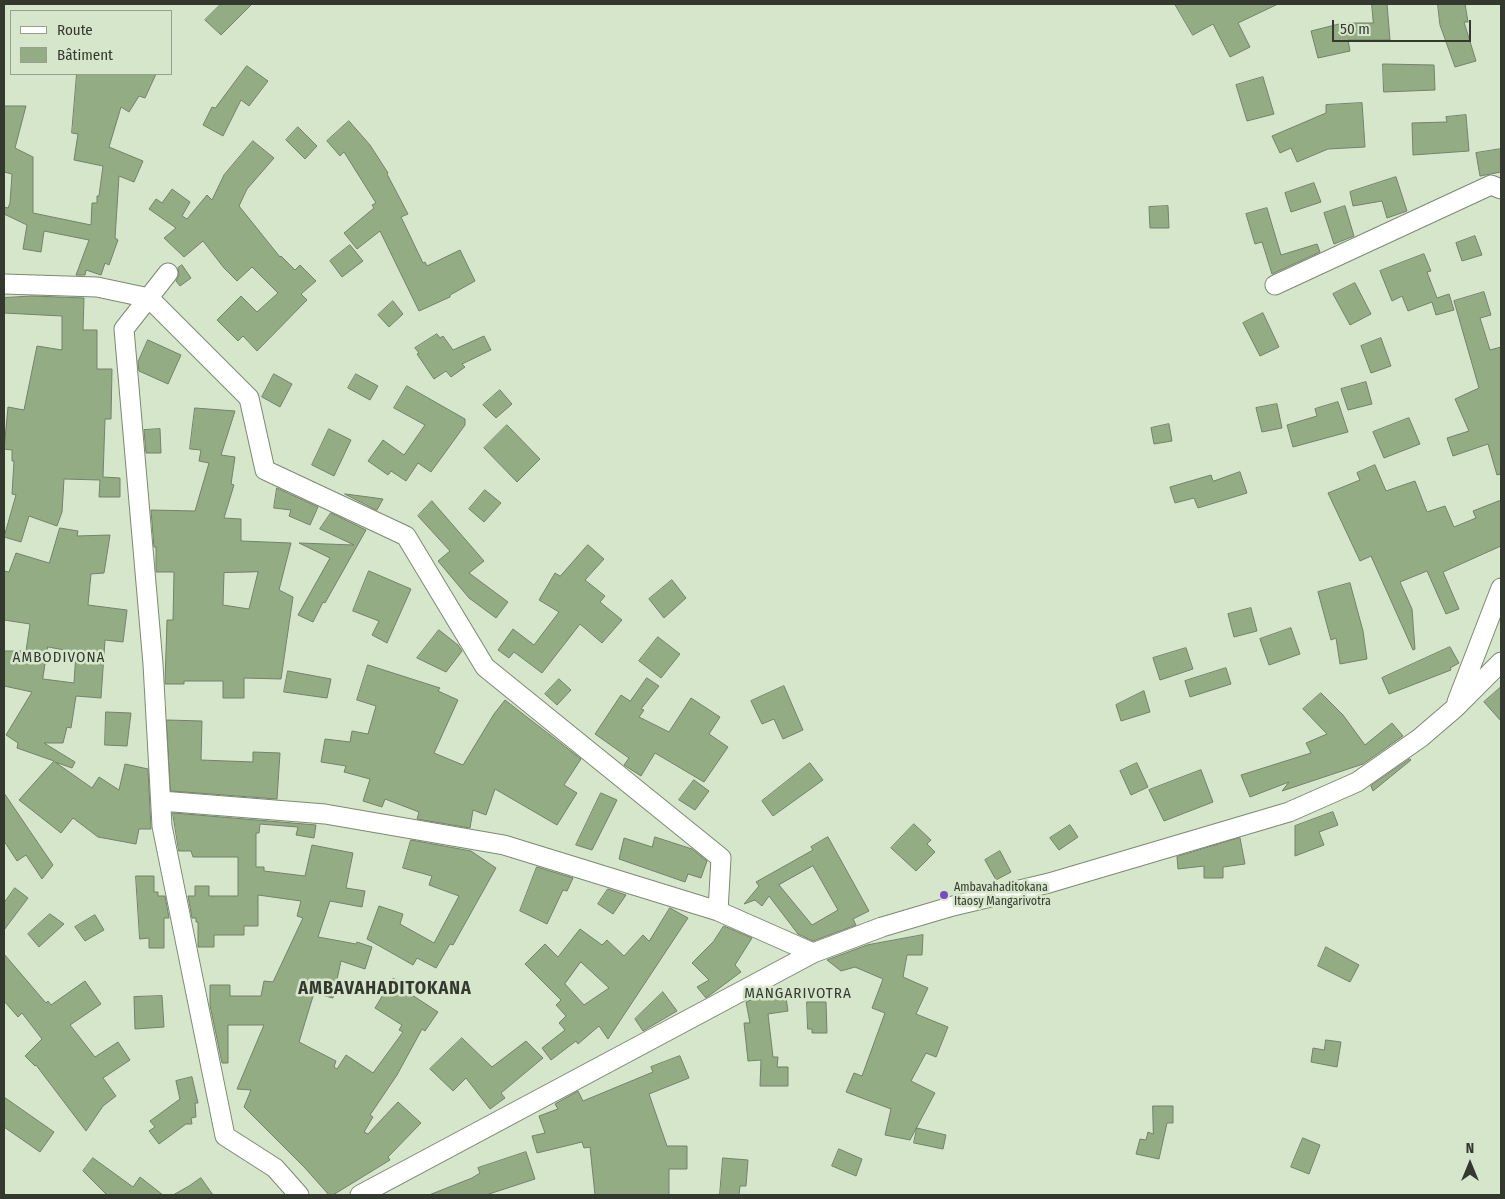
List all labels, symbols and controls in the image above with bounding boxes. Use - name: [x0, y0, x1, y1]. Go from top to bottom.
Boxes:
- legend: [10, 10, 172, 75]
- scale bar: [1335, 10, 1474, 42]
- text: 50 m: [1340, 20, 1370, 38]
- text: Route: [57, 21, 93, 39]
- text: Bâtiment: [57, 46, 113, 64]
- district label: AMBODIVONA: [11, 649, 107, 667]
- place label: Ambavahaditokana Itaosy Mangarivotra: [954, 881, 1051, 909]
- marker: Ambavahaditokana Itaosy Mangarivotra: [938, 889, 950, 901]
- district label: AMBAVAHADITOKANA: [296, 978, 474, 1000]
- district label: MANGARIVOTRA: [743, 985, 853, 1003]
- north arrow: [1445, 1139, 1495, 1189]
- text: N: [1466, 1140, 1474, 1157]

